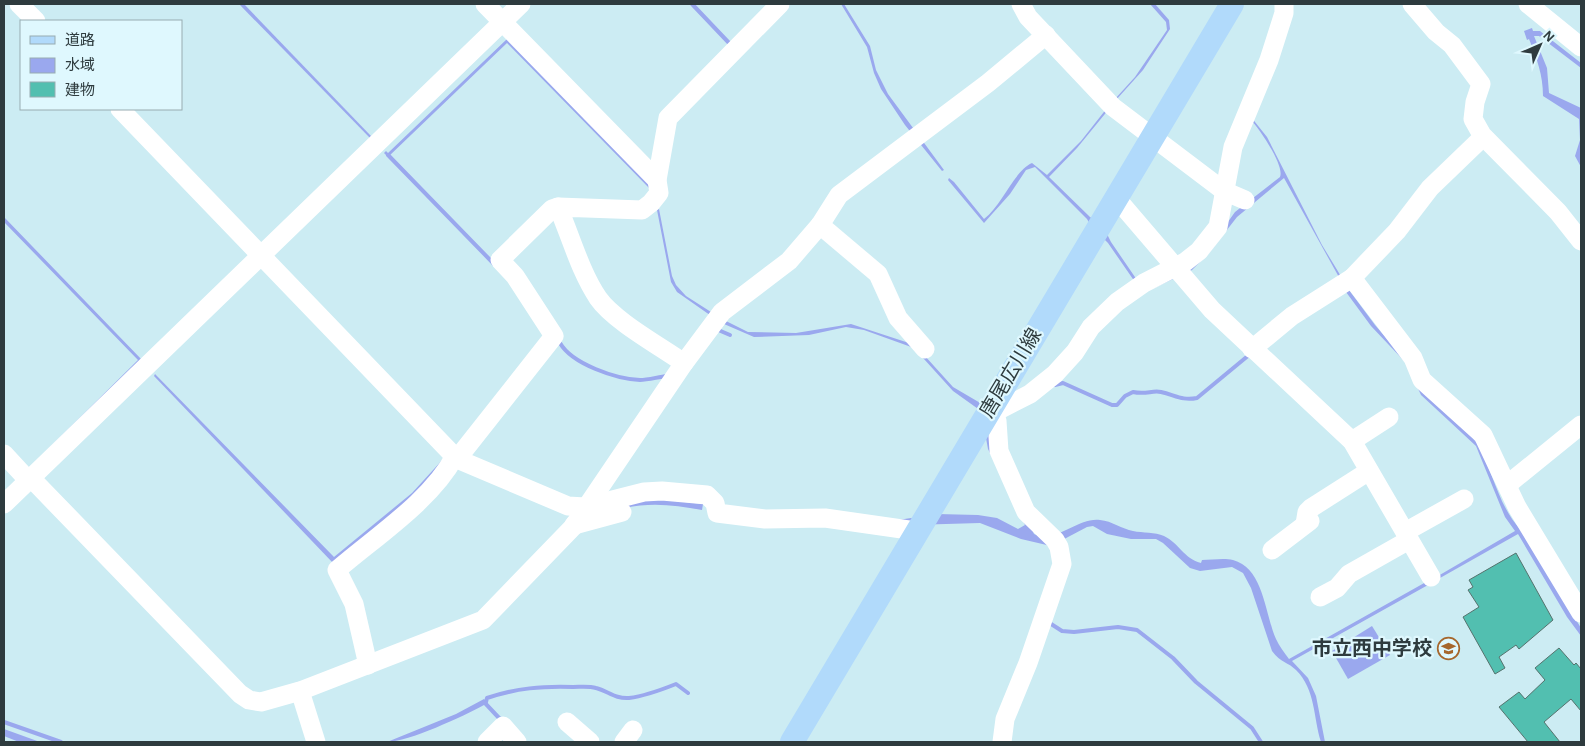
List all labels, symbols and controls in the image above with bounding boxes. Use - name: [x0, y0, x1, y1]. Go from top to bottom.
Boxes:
- legend: [20, 20, 182, 110]
- north arrow: [1515, 20, 1565, 70]
- text: N: [1540, 28, 1557, 45]
- text: 道路: [65, 32, 95, 48]
- text: 水域: [65, 57, 95, 73]
- text: 建物: [65, 82, 95, 98]
- street label: 唐尾広川線: [975, 324, 1045, 421]
- place label: 市立西中学校: [1312, 637, 1432, 659]
- school or university icon: 市立西中学校: [1436, 637, 1460, 661]

